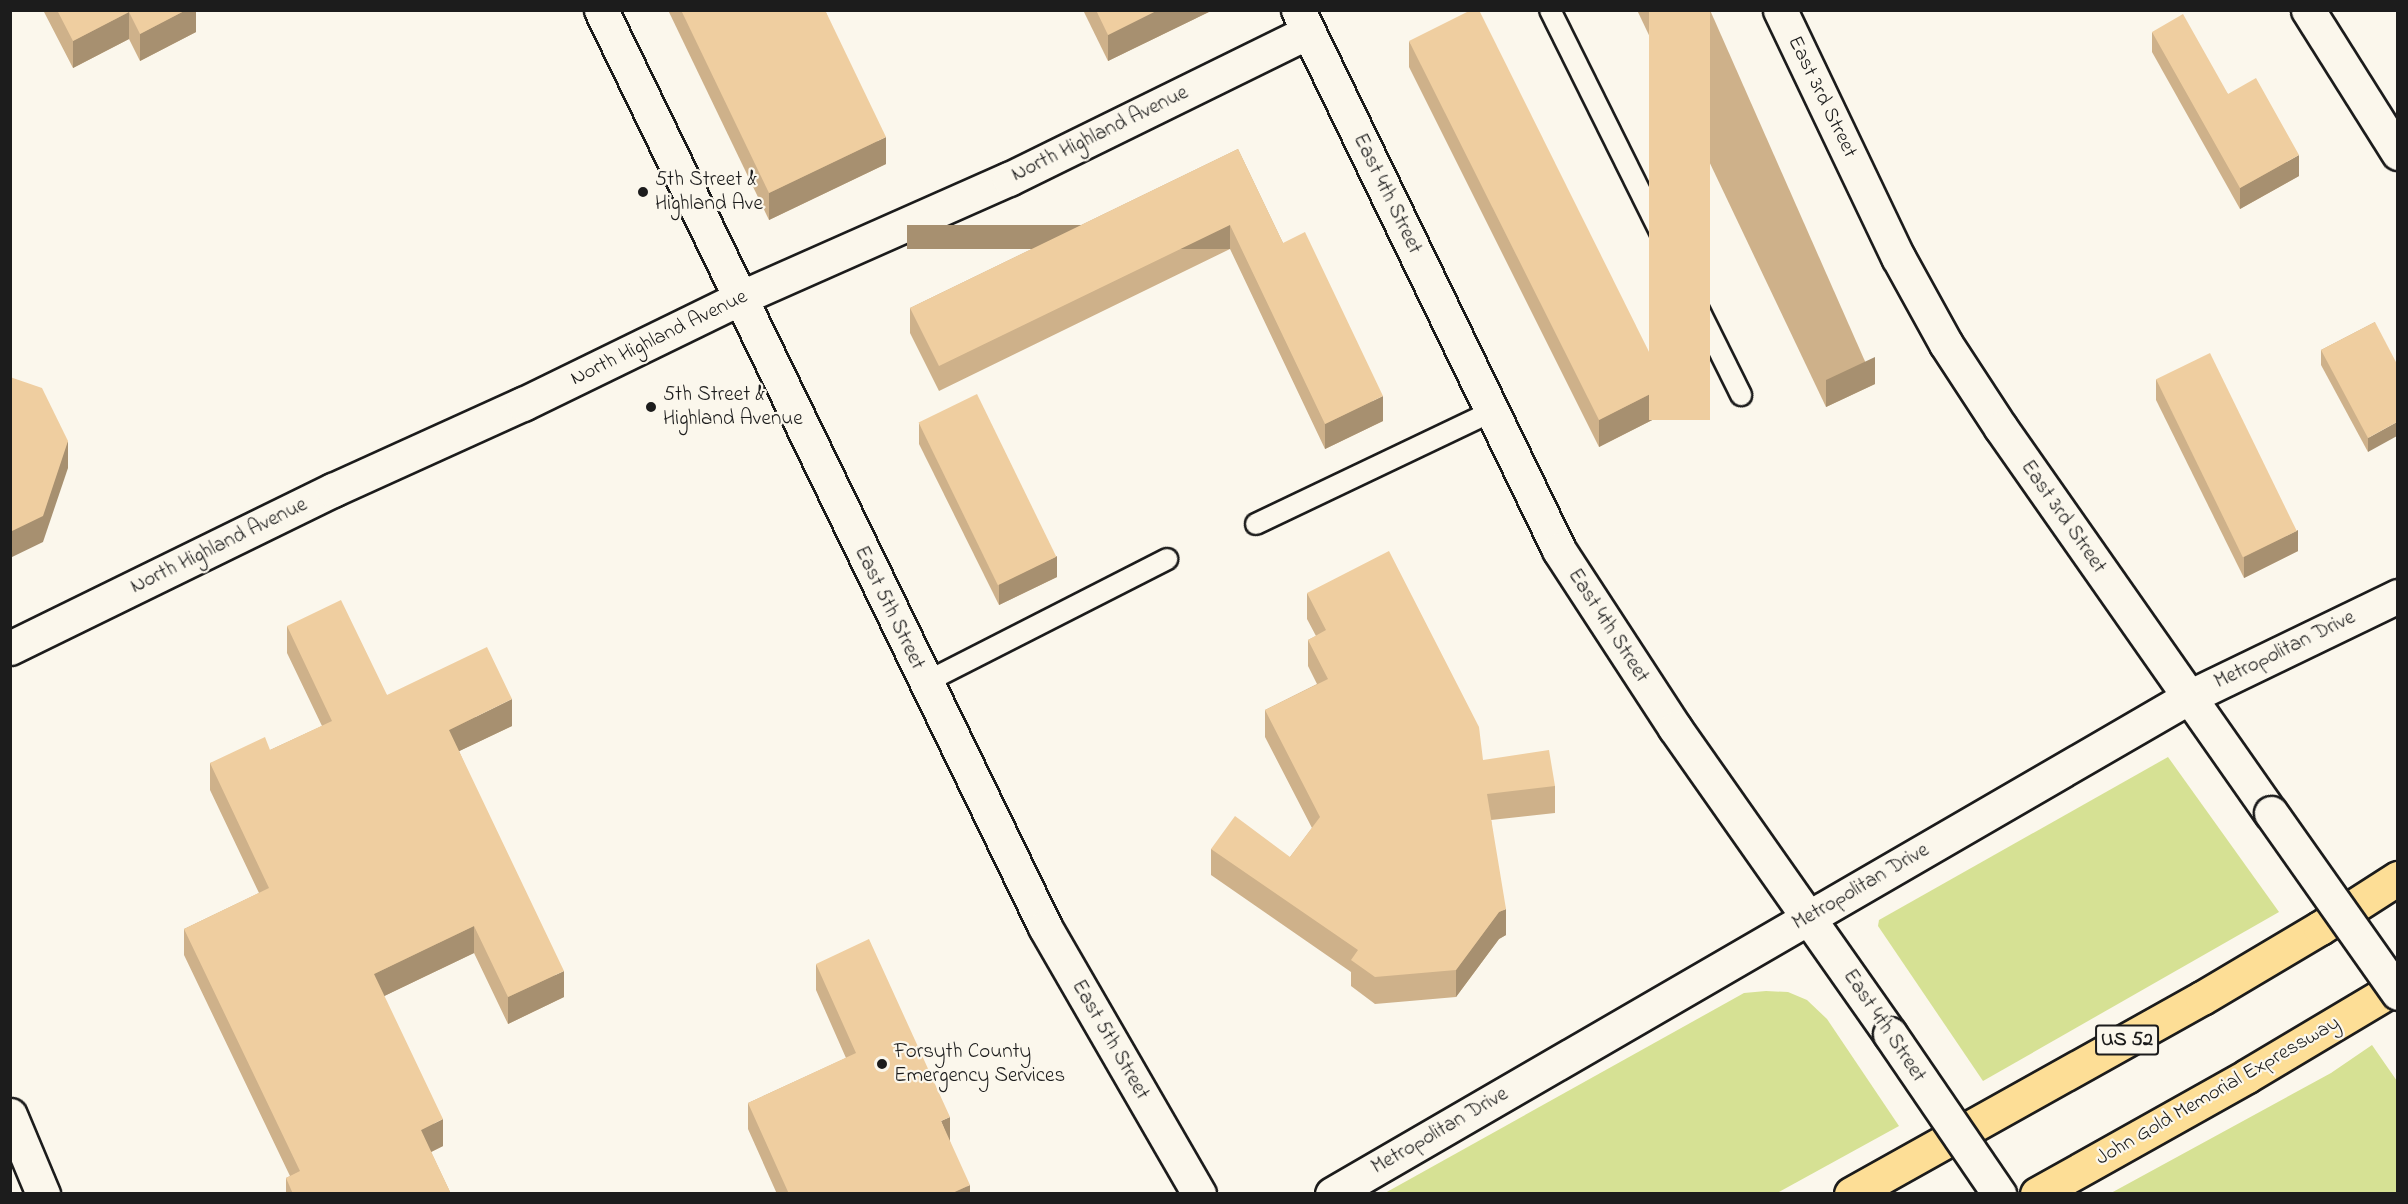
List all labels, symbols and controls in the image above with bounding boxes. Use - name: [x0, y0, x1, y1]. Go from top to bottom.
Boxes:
- street label: East 3rd Street: [1782, 32, 1862, 162]
- street label: North Highland Avenue: [1008, 80, 1192, 188]
- street label: East 4th Street: [1347, 130, 1427, 258]
- place label: 5th Street & Highland Ave: [655, 167, 763, 217]
- marker: 5th Street & Highland Ave: [636, 185, 650, 199]
- street label: North Highland Avenue: [567, 284, 751, 392]
- place label: 5th Street & Highland Avenue: [663, 382, 803, 432]
- marker: 5th Street & Highland Avenue: [644, 400, 658, 414]
- street label: East 3rd Street: [2015, 456, 2111, 578]
- street label: North Highland Avenue: [127, 492, 311, 600]
- street label: East 5th Street: [848, 542, 930, 674]
- street label: East 4th Street: [1562, 564, 1654, 688]
- street label: Metropolitan Drive: [2210, 605, 2360, 695]
- street label: Metropolitan Drive: [1788, 838, 1934, 936]
- street label: East 4th Street: [1837, 965, 1931, 1087]
- street label: East 5th Street: [1066, 976, 1154, 1104]
- street label: John Gold Memorial Expressway: [2092, 1011, 2344, 1171]
- road number: US 52: [2094, 1023, 2160, 1057]
- place label: Forsyth County Emergency Services: [894, 1039, 1065, 1089]
- marker: Forsyth County Emergency Services: [875, 1057, 889, 1071]
- street label: Metropolitan Drive: [1367, 1082, 1513, 1180]

